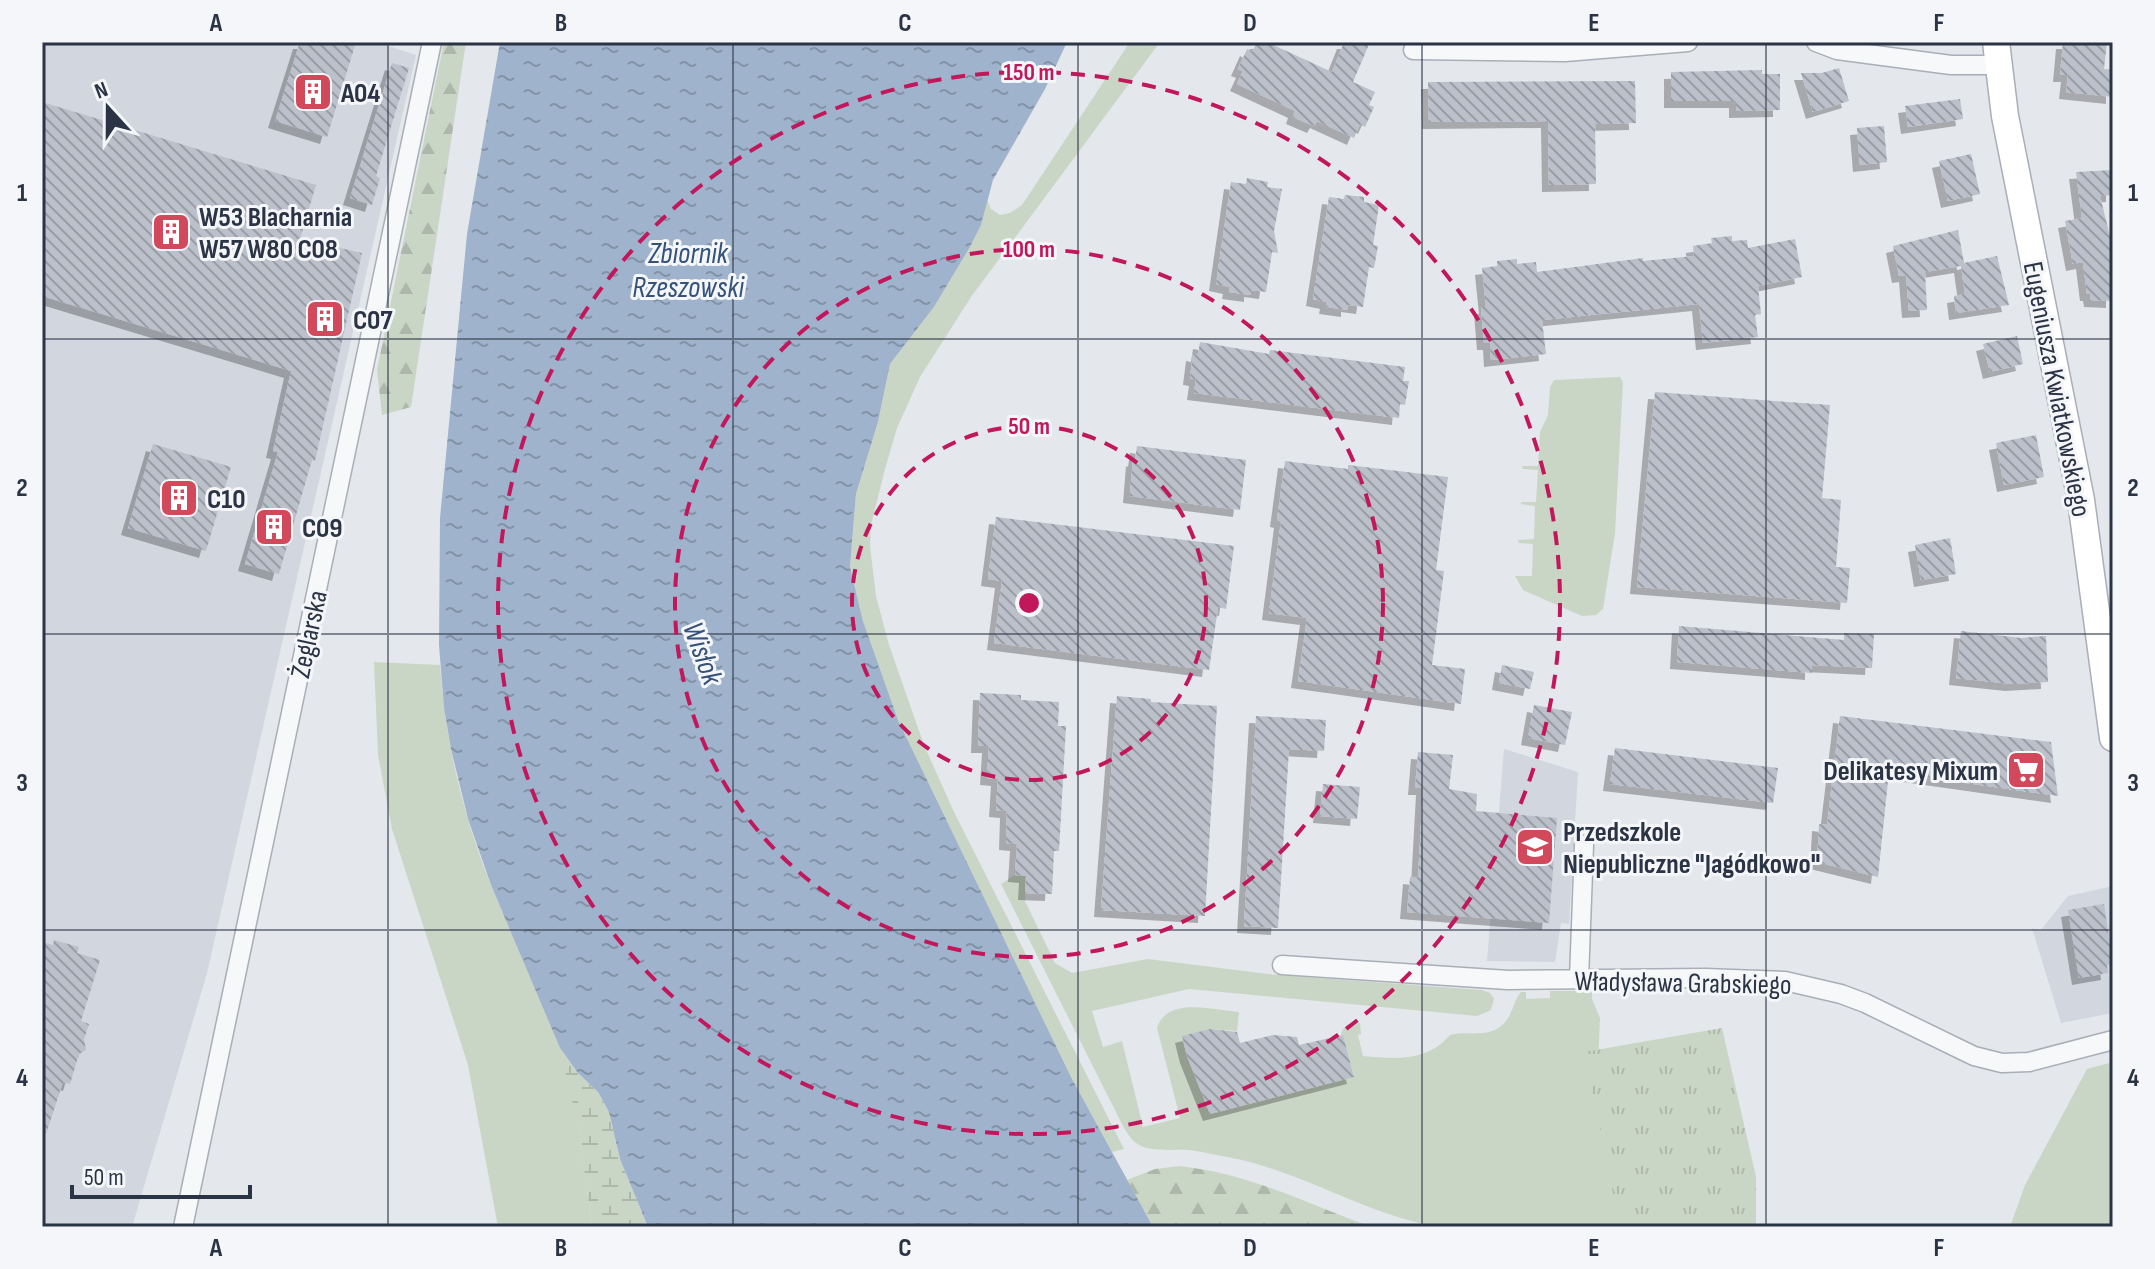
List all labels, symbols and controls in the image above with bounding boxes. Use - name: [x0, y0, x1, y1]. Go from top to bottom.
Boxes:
- text: A: [209, 8, 223, 39]
- text: B: [555, 8, 567, 39]
- text: C: [898, 8, 912, 39]
- text: D: [1243, 8, 1257, 39]
- text: E: [1588, 8, 1600, 39]
- text: F: [1934, 8, 1945, 39]
- text: 150 m: [1003, 58, 1055, 87]
- north arrow: [68, 68, 148, 148]
- building icon: A04: [292, 71, 334, 113]
- text: N: [91, 76, 112, 105]
- place label: A04: [340, 77, 380, 110]
- text: 1: [17, 178, 27, 209]
- text: 1: [2128, 178, 2138, 209]
- place label: W53 Blacharnia W57 W80 C08: [199, 201, 352, 266]
- building icon: W53 Blacharnia W57 W80 C08: [150, 211, 192, 253]
- text: 100 m: [1003, 235, 1055, 264]
- water label: Zbiornik Rzeszowski: [632, 236, 745, 306]
- street label: Eugeniusza Kwiatkowskiego: [2016, 259, 2097, 520]
- building icon: C07: [304, 298, 346, 340]
- place label: C07: [353, 304, 393, 337]
- text: 50 m: [1008, 412, 1050, 441]
- text: 2: [16, 473, 28, 504]
- text: 2: [2127, 473, 2139, 504]
- building icon: C10: [158, 477, 200, 519]
- place label: C10: [207, 483, 246, 516]
- building icon: C09: [253, 506, 295, 548]
- place label: C09: [302, 512, 343, 545]
- street label: Żeglarska: [284, 588, 335, 681]
- centre of rings: [1015, 589, 1043, 617]
- water label: Wisłok: [674, 617, 730, 690]
- supermarket icon: Delikatesy Mixum: [2005, 749, 2047, 791]
- place label: Delikatesy Mixum: [1823, 755, 1998, 788]
- text: 3: [16, 768, 28, 799]
- text: 3: [2127, 768, 2139, 799]
- place label: Przedszkole Niepubliczne "Jagódkowo": [1563, 816, 1820, 881]
- school or university icon: Przedszkole Niepubliczne "Jagódkowo": [1514, 826, 1556, 868]
- street label: Władysława Grabskiego: [1574, 965, 1792, 1002]
- text: 4: [16, 1063, 28, 1094]
- text: 4: [2127, 1063, 2139, 1094]
- scale bar: [72, 1149, 250, 1199]
- text: 50 m: [84, 1163, 124, 1192]
- text: A: [209, 1233, 223, 1264]
- text: B: [555, 1233, 567, 1264]
- text: C: [898, 1233, 912, 1264]
- text: D: [1243, 1233, 1257, 1264]
- text: E: [1588, 1233, 1600, 1264]
- text: F: [1934, 1233, 1945, 1264]

